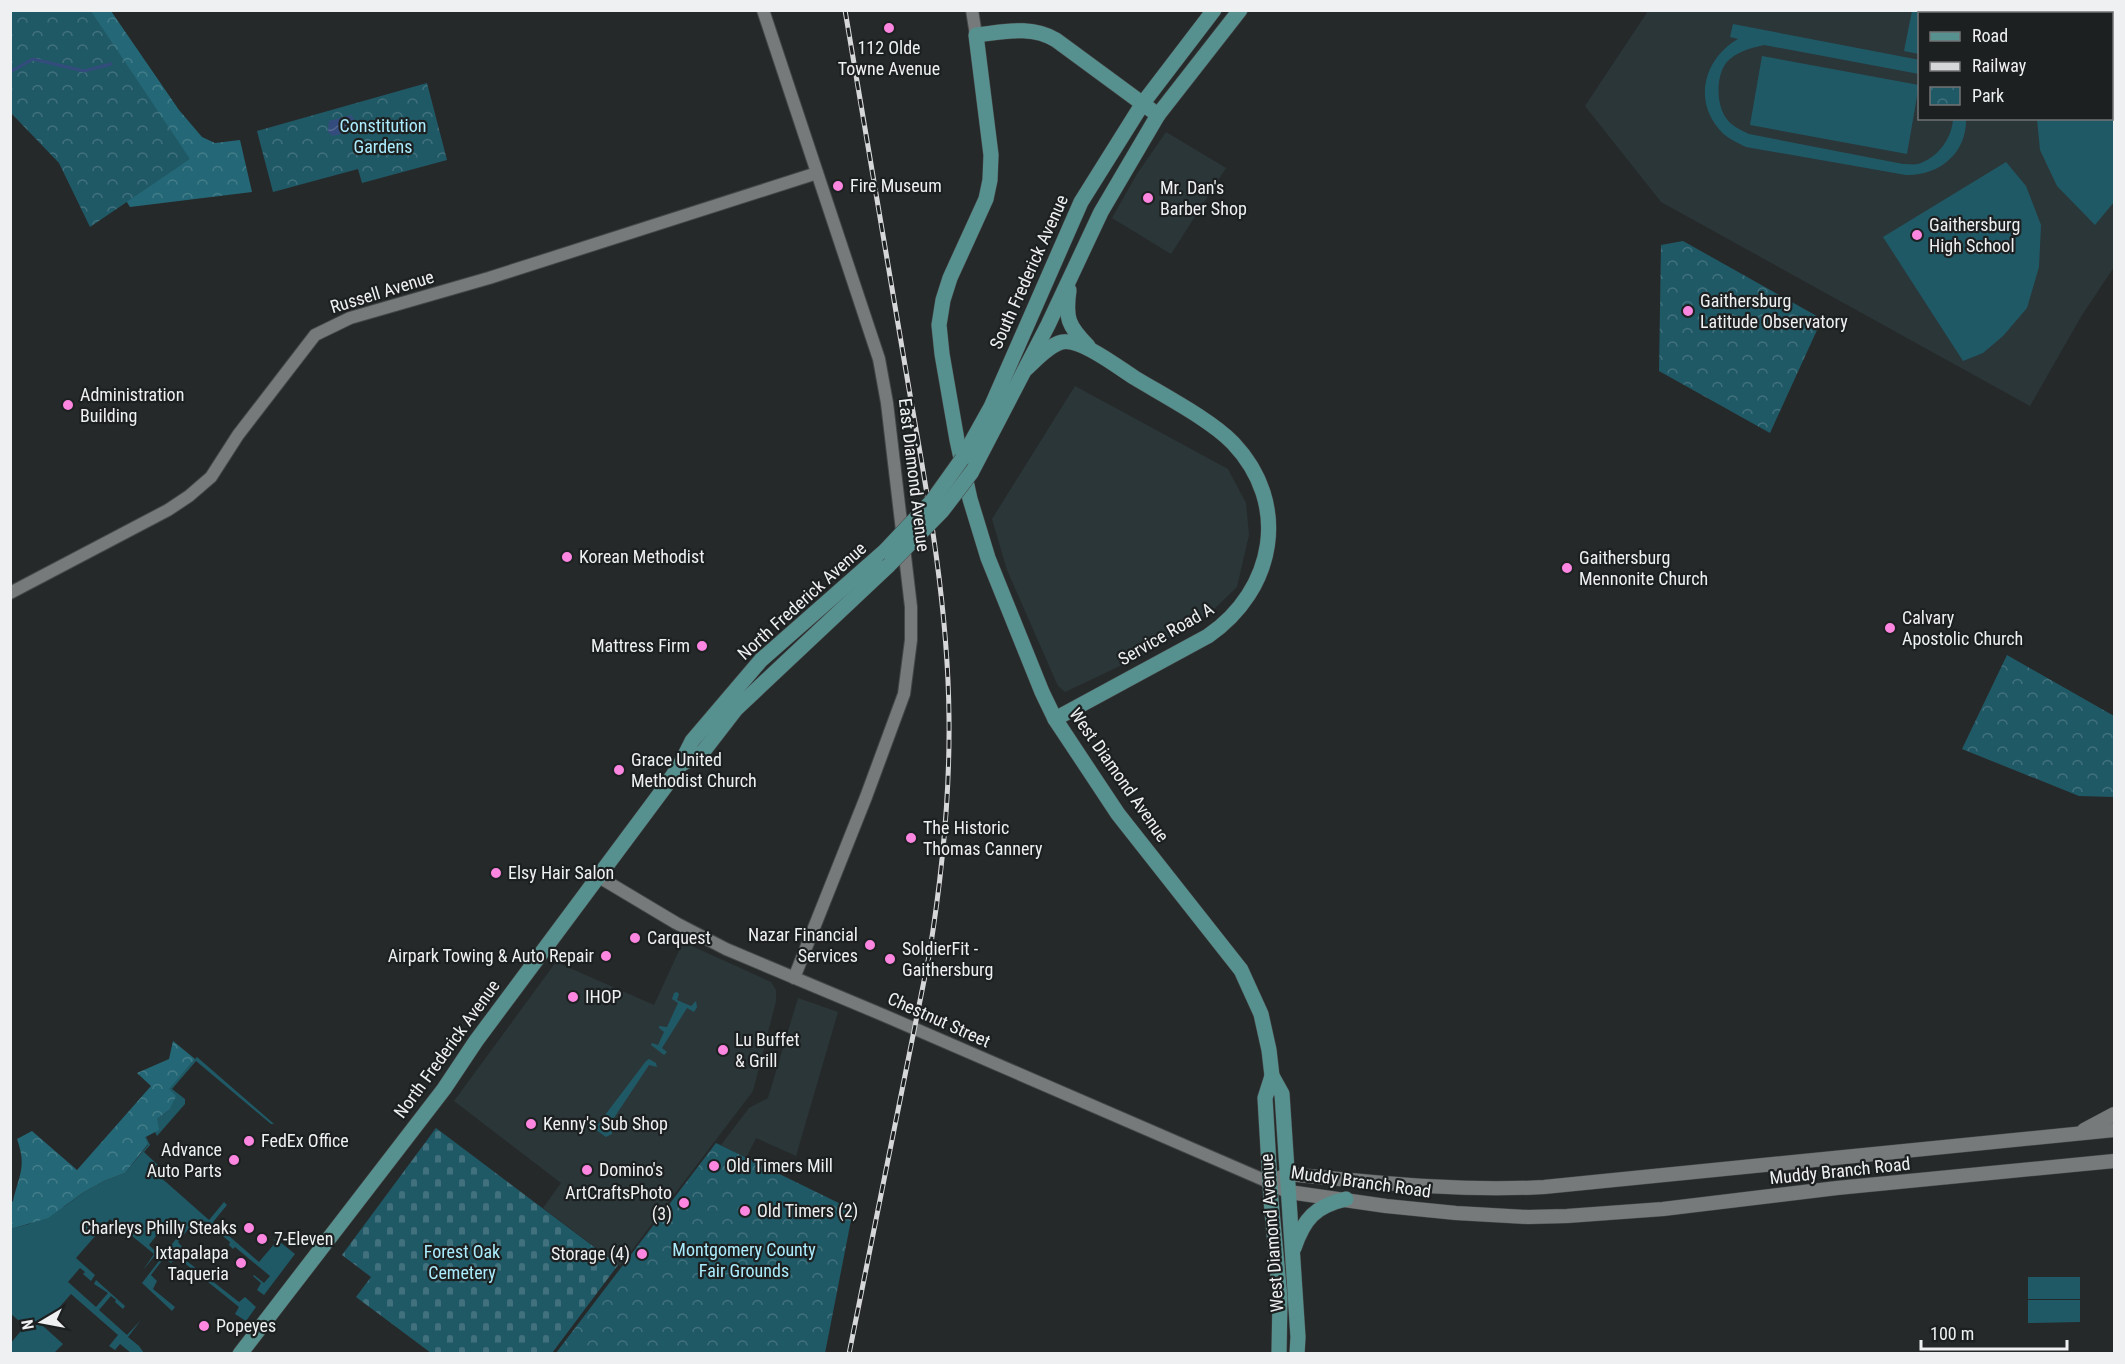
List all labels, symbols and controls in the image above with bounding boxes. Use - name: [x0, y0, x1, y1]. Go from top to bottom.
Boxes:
- legend: [1918, 12, 2113, 120]
- marker: 112 Olde Towne Avenue: [882, 21, 896, 35]
- text: Road: [1972, 25, 2008, 46]
- place label: 112 Olde Towne Avenue: [838, 37, 940, 79]
- text: Railway: [1972, 55, 2027, 76]
- text: Park: [1972, 85, 2004, 106]
- park label: Constitution Gardens: [340, 115, 426, 157]
- place label: Fire Museum: [850, 175, 942, 196]
- place label: Mr. Dan's Barber Shop: [1160, 177, 1247, 219]
- marker: Fire Museum: [831, 179, 845, 193]
- street label: South Frederick Avenue: [985, 191, 1072, 352]
- marker: Mr. Dan's Barber Shop: [1141, 191, 1155, 205]
- place label: Gaithersburg High School: [1929, 214, 2020, 256]
- marker: Gaithersburg High School: [1910, 228, 1924, 242]
- street label: Russell Avenue: [327, 266, 436, 317]
- place label: Gaithersburg Latitude Observatory: [1700, 290, 1848, 332]
- marker: Gaithersburg Latitude Observatory: [1681, 304, 1695, 318]
- place label: Administration Building: [80, 384, 184, 426]
- street label: East Diamond Avenue: [895, 397, 934, 553]
- marker: Administration Building: [61, 398, 75, 412]
- street label: North Frederick Avenue: [733, 537, 870, 664]
- place label: Korean Methodist: [579, 546, 705, 567]
- place label: Gaithersburg Mennonite Church: [1579, 547, 1708, 589]
- marker: Korean Methodist: [560, 550, 574, 564]
- marker: Gaithersburg Mennonite Church: [1560, 561, 1574, 575]
- street label: Service Road A: [1114, 597, 1218, 669]
- place label: Calvary Apostolic Church: [1902, 607, 2023, 649]
- marker: Calvary Apostolic Church: [1883, 621, 1897, 635]
- place label: Mattress Firm: [591, 635, 690, 656]
- marker: Mattress Firm: [695, 639, 709, 653]
- street label: West Diamond Avenue: [1065, 704, 1174, 846]
- place label: Grace United Methodist Church: [631, 749, 757, 791]
- marker: Grace United Methodist Church: [612, 763, 626, 777]
- place label: The Historic Thomas Cannery: [923, 817, 1043, 859]
- marker: The Historic Thomas Cannery: [904, 831, 918, 845]
- place label: Elsy Hair Salon: [508, 862, 614, 883]
- marker: Elsy Hair Salon: [489, 866, 503, 880]
- place label: Nazar Financial Services: [748, 924, 858, 966]
- place label: Carquest: [647, 927, 711, 948]
- marker: Carquest: [628, 931, 642, 945]
- marker: Nazar Financial Services: [863, 938, 877, 952]
- place label: SoldierFit - Gaithersburg: [902, 938, 993, 980]
- place label: Airpark Towing & Auto Repair: [388, 945, 595, 966]
- marker: Airpark Towing & Auto Repair: [599, 949, 613, 963]
- marker: SoldierFit - Gaithersburg: [883, 952, 897, 966]
- street label: North Frederick Avenue: [389, 975, 504, 1122]
- place label: IHOP: [585, 986, 621, 1007]
- street label: Chestnut Street: [885, 988, 994, 1051]
- marker: IHOP: [566, 990, 580, 1004]
- place label: Lu Buffet & Grill: [735, 1029, 799, 1071]
- marker: Lu Buffet & Grill: [716, 1043, 730, 1057]
- place label: Kenny's Sub Shop: [543, 1113, 668, 1134]
- marker: Kenny's Sub Shop: [524, 1117, 538, 1131]
- place label: FedEx Office: [261, 1130, 349, 1151]
- marker: FedEx Office: [242, 1134, 256, 1148]
- place label: Advance Auto Parts: [147, 1139, 222, 1181]
- marker: Advance Auto Parts: [227, 1153, 241, 1167]
- street label: West Diamond Avenue: [1255, 1153, 1288, 1313]
- street label: Muddy Branch Road: [1769, 1153, 1911, 1188]
- place label: Old Timers Mill: [726, 1155, 833, 1176]
- place label: Domino's: [599, 1159, 663, 1180]
- marker: Old Timers Mill: [707, 1159, 721, 1173]
- street label: Muddy Branch Road: [1290, 1161, 1433, 1202]
- marker: Domino's: [580, 1163, 594, 1177]
- place label: ArtCraftsPhoto (3): [565, 1182, 672, 1225]
- marker: ArtCraftsPhoto (3): [677, 1196, 691, 1210]
- place label: Old Timers (2): [757, 1200, 858, 1222]
- marker: Old Timers (2): [738, 1204, 752, 1218]
- place label: Charleys Philly Steaks: [81, 1217, 237, 1238]
- marker: Charleys Philly Steaks: [242, 1221, 256, 1235]
- place label: 7-Eleven: [274, 1228, 334, 1249]
- marker: 7-Eleven: [255, 1232, 269, 1246]
- park label: Montgomery County Fair Grounds: [672, 1239, 816, 1281]
- park label: Forest Oak Cemetery: [424, 1241, 500, 1283]
- place label: Ixtapalapa Taqueria: [155, 1242, 229, 1284]
- place label: Storage (4): [551, 1243, 630, 1265]
- marker: Storage (4): [635, 1247, 649, 1261]
- marker: Ixtapalapa Taqueria: [234, 1256, 248, 1270]
- north arrow: [12, 1292, 72, 1352]
- scale bar: [1921, 1313, 2066, 1351]
- place label: Popeyes: [216, 1315, 276, 1336]
- text: N: [18, 1318, 38, 1331]
- marker: Popeyes: [197, 1319, 211, 1333]
- text: 100 m: [1930, 1323, 1974, 1344]

